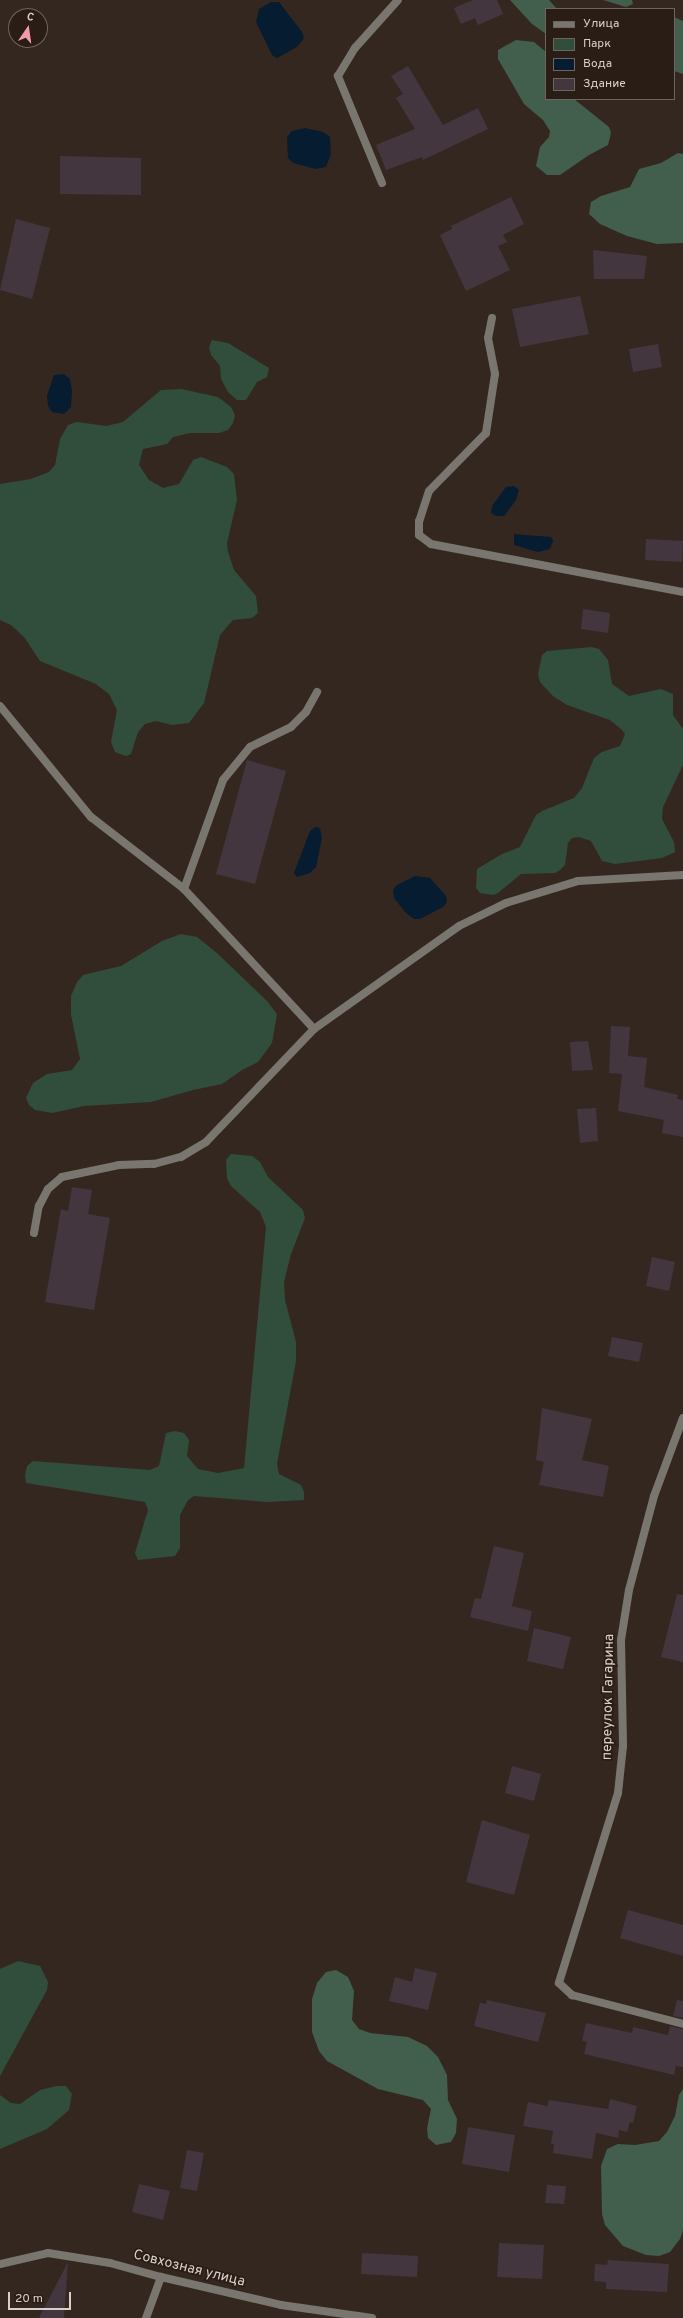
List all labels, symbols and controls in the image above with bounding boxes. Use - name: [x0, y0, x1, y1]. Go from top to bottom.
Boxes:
- north arrow: [8, 8, 48, 48]
- legend: [545, 8, 675, 100]
- text: С: [25, 10, 35, 25]
- text: Улица: [583, 16, 619, 32]
- text: Парк: [583, 36, 611, 52]
- text: Вода: [583, 56, 612, 72]
- text: Здание: [583, 76, 626, 92]
- street label: переулок Гагарина: [599, 1634, 619, 1760]
- street label: Совхозная улица: [131, 2247, 247, 2291]
- scale bar: [10, 2284, 73, 2310]
- text: 20 m: [15, 2291, 43, 2307]

